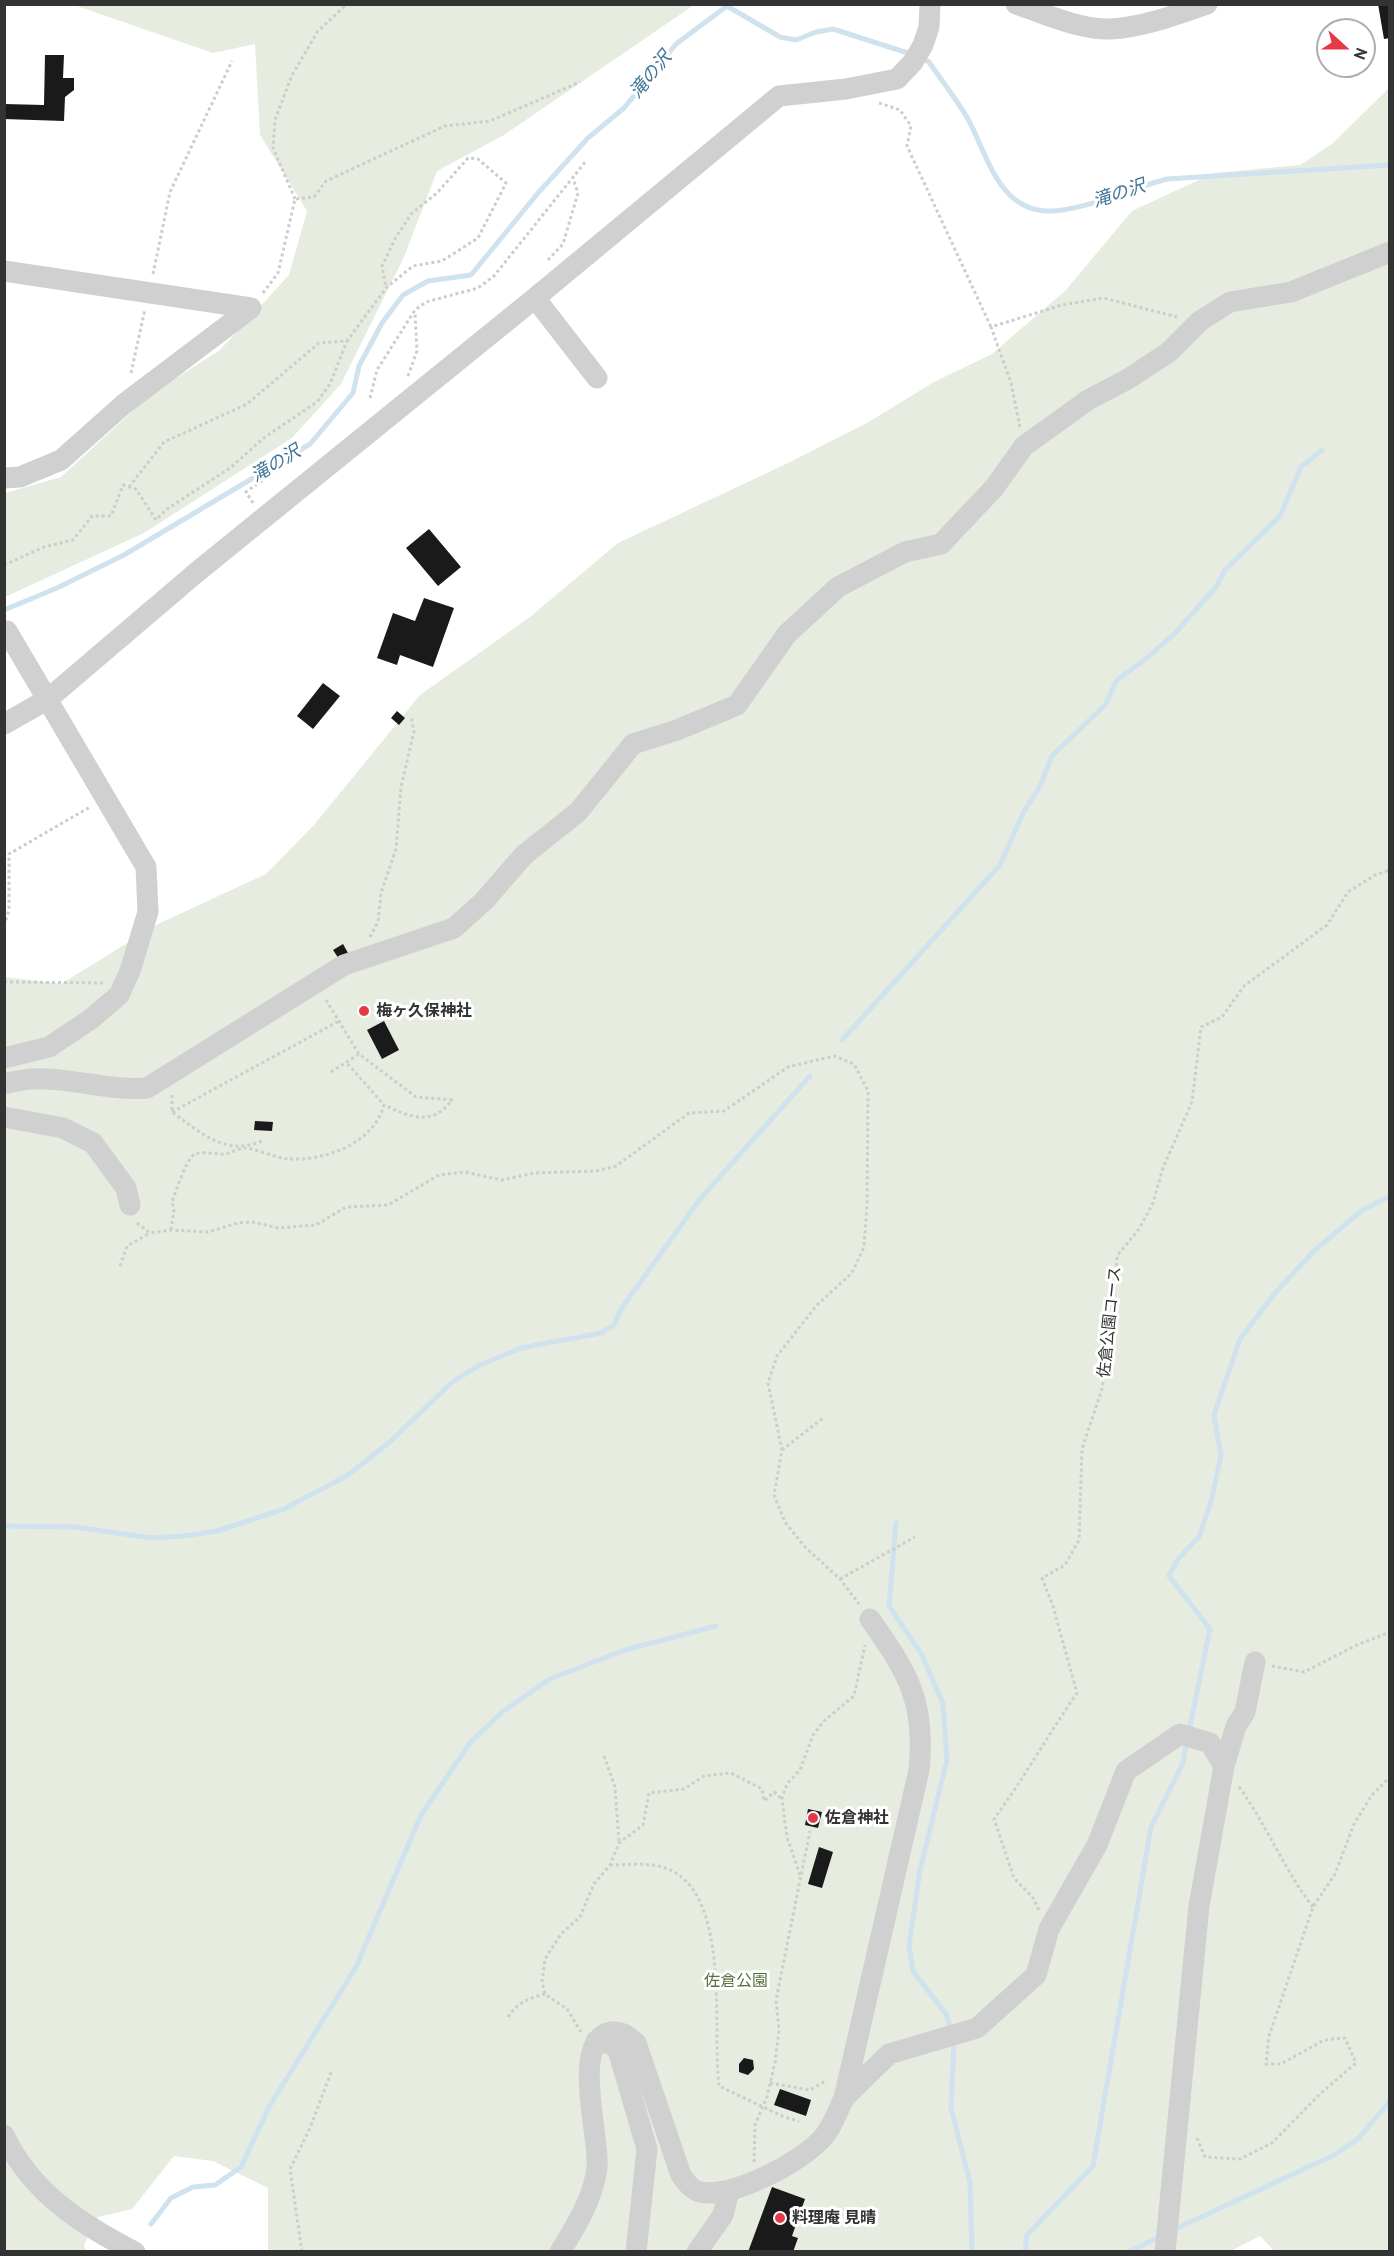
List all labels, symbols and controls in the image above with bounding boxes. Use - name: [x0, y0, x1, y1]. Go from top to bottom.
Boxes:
- north arrow: [1316, 18, 1376, 78]
- text: N: [1350, 45, 1372, 62]
- water label: 滝の沢: [626, 47, 676, 103]
- water label: 滝の沢: [1090, 175, 1148, 213]
- water label: 滝の沢: [247, 441, 305, 487]
- place label: 梅ヶ久保神社: [376, 1001, 472, 1021]
- marker: 梅ヶ久保神社: [357, 1004, 371, 1018]
- street label: 佐倉公園コース: [1095, 1265, 1125, 1379]
- place label: 佐倉神社: [825, 1808, 889, 1828]
- marker: 佐倉神社: [806, 1811, 820, 1825]
- park label: 佐倉公園: [704, 1971, 768, 1991]
- place label: 料理庵 見晴: [792, 2208, 876, 2228]
- marker: 料理庵 見晴: [773, 2211, 787, 2225]

